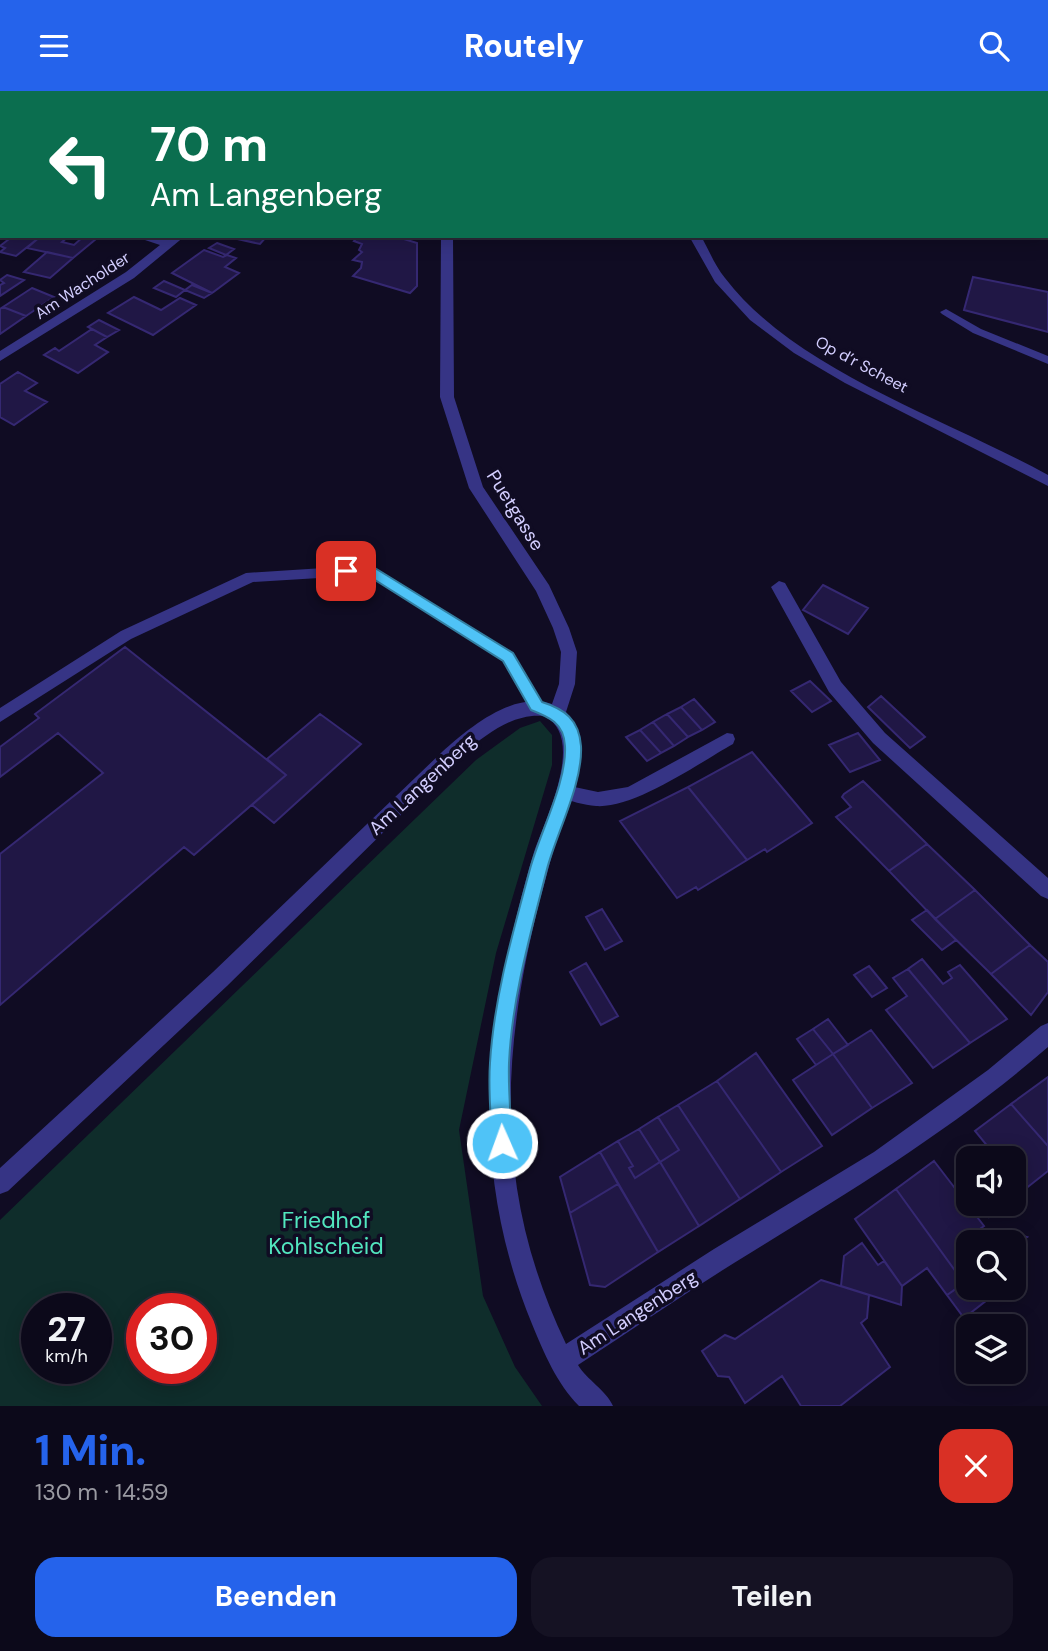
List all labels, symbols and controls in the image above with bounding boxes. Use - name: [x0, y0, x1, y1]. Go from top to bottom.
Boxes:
- text: Routely: [464, 25, 584, 67]
- icon: menu: [35, 27, 73, 65]
- icon: search: [975, 27, 1013, 65]
- text: 70 m: [150, 112, 268, 176]
- icon: left: [35, 119, 126, 210]
- text: Am Langenberg: [150, 174, 382, 216]
- street label: Am Wacholder: [31, 247, 134, 324]
- street label: Op d’r Scheet: [812, 331, 912, 398]
- street label: Puetgasse: [481, 465, 550, 555]
- pin: [316, 541, 376, 601]
- icon: arrive: [327, 552, 365, 590]
- street label: Am Langenberg: [363, 728, 482, 841]
- position arrow: [465, 1106, 539, 1180]
- map controls: [956, 1146, 1026, 1384]
- button: sound: [956, 1146, 1026, 1216]
- park label: Friedhof Kohlscheid: [268, 1205, 384, 1261]
- button: search: [956, 1230, 1026, 1300]
- street label: Am Langenberg: [573, 1264, 702, 1360]
- speed limit sign: 30: [126, 1293, 217, 1384]
- text: 27: [47, 1306, 86, 1352]
- button: layers: [956, 1314, 1026, 1384]
- text: km/h: [45, 1344, 88, 1368]
- text: 1 Min.: [35, 1423, 146, 1478]
- button: close: [939, 1429, 1013, 1503]
- text: 130 m · 14:59: [35, 1477, 169, 1507]
- button: Beenden: [35, 1557, 517, 1637]
- button: Teilen: [531, 1557, 1013, 1637]

